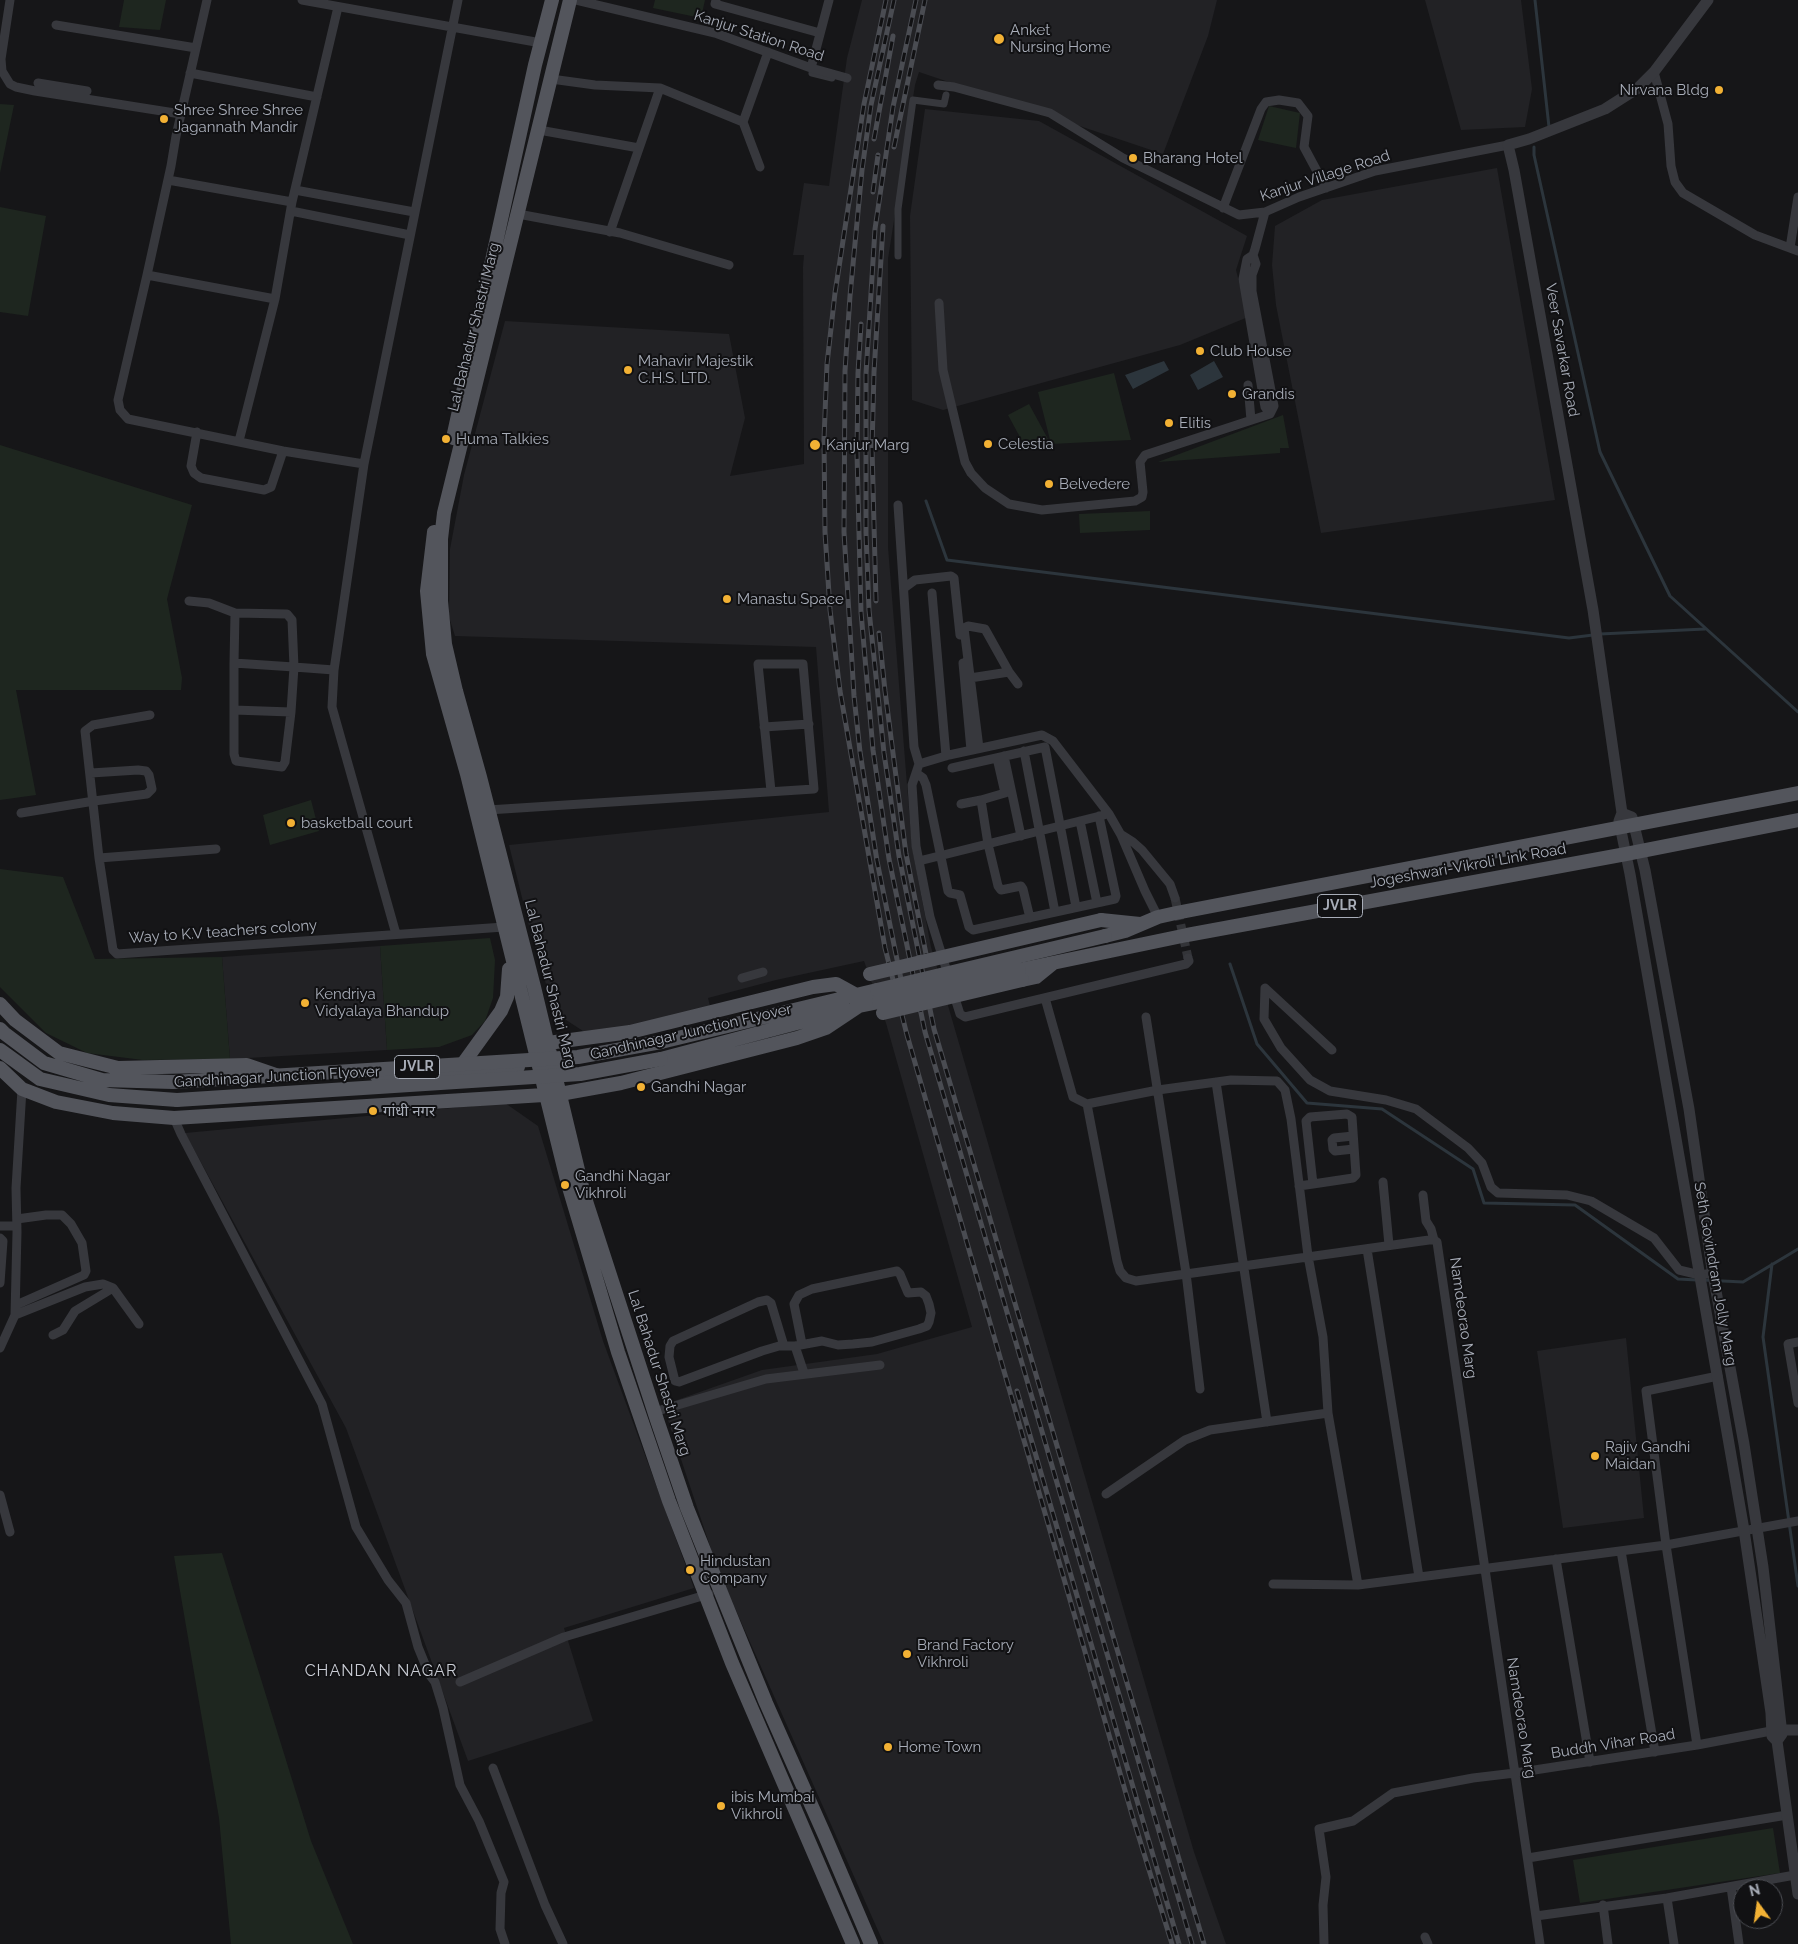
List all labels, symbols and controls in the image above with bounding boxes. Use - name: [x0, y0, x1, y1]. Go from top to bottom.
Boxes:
- street label: Kanjur Station Road: [692, 6, 826, 66]
- place label: Anket Nursing Home: [1010, 21, 1111, 56]
- marker: Anket Nursing Home: [992, 32, 1006, 46]
- place label: Nirvana Bldg: [1619, 81, 1709, 99]
- marker: Nirvana Bldg: [1713, 84, 1725, 96]
- place label: Shree Shree Shree Jagannath Mandir: [174, 101, 303, 136]
- marker: Shree Shree Shree Jagannath Mandir: [158, 113, 170, 125]
- street label: Kanjur Village Road: [1258, 146, 1392, 206]
- place label: Bharang Hotel: [1143, 149, 1243, 167]
- marker: Bharang Hotel: [1127, 152, 1139, 164]
- street label: Lal Bahadur Shastri Marg: [444, 241, 504, 413]
- street label: Veer Savarkar Road: [1541, 282, 1583, 418]
- place label: Club House: [1210, 342, 1291, 360]
- marker: Club House: [1194, 345, 1206, 357]
- place label: Mahavir Majestik C.H.S. LTD.: [638, 352, 753, 387]
- marker: Mahavir Majestik C.H.S. LTD.: [622, 364, 634, 376]
- place label: Grandis: [1242, 385, 1295, 403]
- marker: Grandis: [1226, 388, 1238, 400]
- place label: Elitis: [1179, 414, 1211, 432]
- marker: Elitis: [1163, 417, 1175, 429]
- place label: Huma Talkies: [456, 430, 549, 448]
- marker: Huma Talkies: [440, 433, 452, 445]
- place label: Celestia: [998, 435, 1054, 453]
- place label: Kanjur Marg: [826, 436, 910, 454]
- marker: Kanjur Marg: [808, 438, 822, 452]
- marker: Celestia: [982, 438, 994, 450]
- place label: Belvedere: [1059, 475, 1130, 493]
- marker: Belvedere: [1043, 478, 1055, 490]
- place label: Manastu Space: [737, 590, 844, 608]
- marker: Manastu Space: [721, 593, 733, 605]
- place label: basketball court: [301, 814, 413, 832]
- marker: basketball court: [285, 817, 297, 829]
- street label: Jogeshwari-Vikroli Link Road: [1368, 840, 1568, 892]
- road number: JVLR: [1318, 894, 1362, 918]
- street label: Lal Bahadur Shastri Marg: [520, 898, 580, 1070]
- street label: Way to K.V teachers colony: [128, 916, 318, 948]
- place label: Kendriya Vidyalaya Bhandup: [315, 985, 449, 1020]
- marker: Kendriya Vidyalaya Bhandup: [299, 997, 311, 1009]
- street label: Gandhinagar Junction Flyover: [588, 1000, 794, 1064]
- road number: JVLR: [394, 1056, 440, 1078]
- street label: Gandhinagar Junction Flyover: [174, 1063, 380, 1091]
- place label: Gandhi Nagar: [651, 1078, 746, 1096]
- marker: Gandhi Nagar: [635, 1081, 647, 1093]
- place label: गांधी नगर: [383, 1102, 435, 1120]
- marker: गांधी नगर: [367, 1105, 379, 1117]
- place label: Gandhi Nagar Vikhroli: [575, 1167, 670, 1202]
- marker: Gandhi Nagar Vikhroli: [559, 1179, 571, 1191]
- street label: Seth Govindram Jolly Marg: [1690, 1181, 1740, 1367]
- street label: Namdeorao Marg: [1446, 1256, 1480, 1380]
- street label: Lal Bahadur Shastri Marg: [624, 1288, 694, 1458]
- place label: Rajiv Gandhi Maidan: [1605, 1438, 1690, 1473]
- marker: Rajiv Gandhi Maidan: [1589, 1450, 1601, 1462]
- place label: Hindustan Company: [700, 1552, 771, 1587]
- marker: Hindustan Company: [684, 1564, 696, 1576]
- place label: Brand Factory Vikhroli: [917, 1636, 1014, 1671]
- marker: Brand Factory Vikhroli: [901, 1648, 913, 1660]
- street label: Namdeorao Marg: [1503, 1656, 1539, 1780]
- district label: CHANDAN NAGAR: [303, 1661, 459, 1681]
- street label: Buddh Vihar Road: [1550, 1725, 1676, 1763]
- place label: Home Town: [898, 1738, 981, 1756]
- marker: Home Town: [882, 1741, 894, 1753]
- place label: ibis Mumbai Vikhroli: [731, 1788, 814, 1823]
- marker: ibis Mumbai Vikhroli: [715, 1800, 727, 1812]
- north arrow: [1733, 1879, 1783, 1929]
- text: N: [1747, 1881, 1762, 1899]

